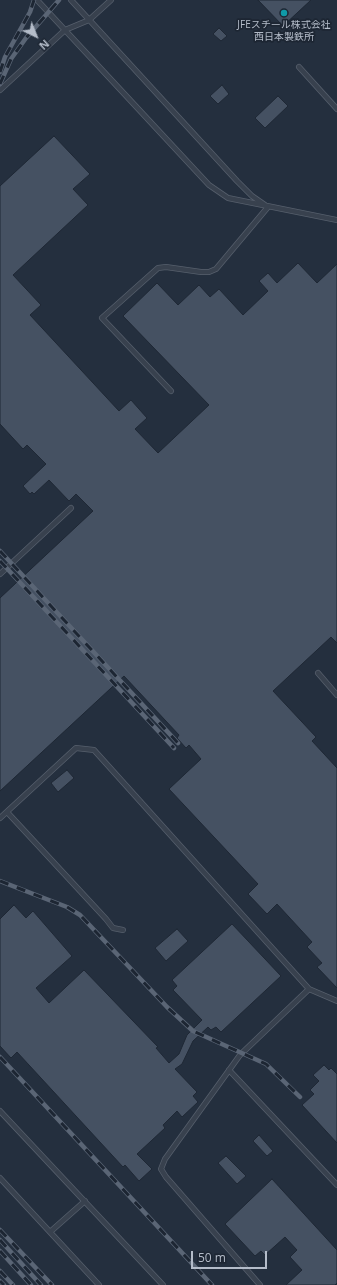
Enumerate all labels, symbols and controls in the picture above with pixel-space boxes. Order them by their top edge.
marker: JFEスチール株式会社 西日本製鉄所 [279,8,289,18]
north arrow [16,16,56,56]
place label: JFEスチール株式会社 西日本製鉄所 [237,19,331,42]
text: N [36,37,53,54]
scale bar [193,1243,269,1269]
text: 50 m [198,1249,226,1266]

